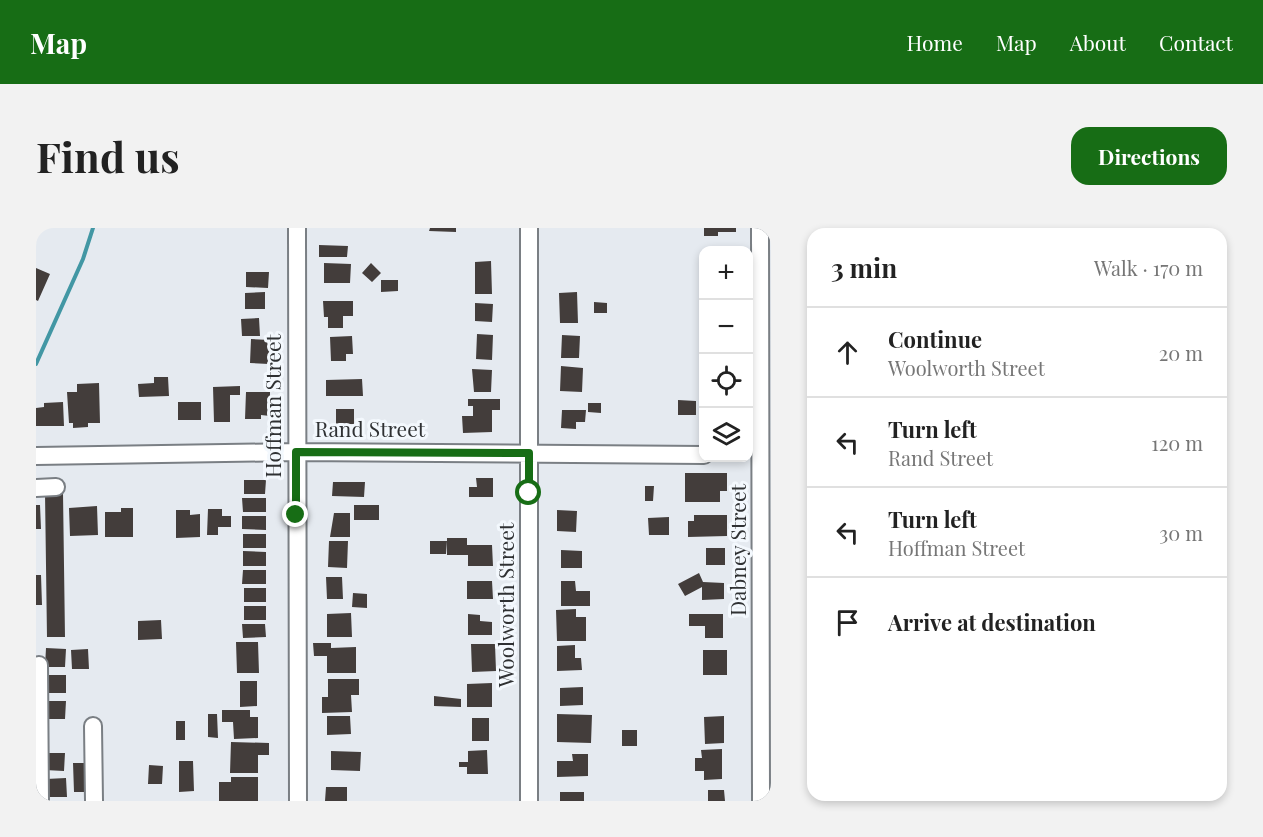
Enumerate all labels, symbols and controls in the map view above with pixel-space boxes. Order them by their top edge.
text: Map [30,24,87,61]
text: Home [907,28,963,56]
text: Map [996,28,1037,56]
text: About [1070,28,1126,56]
text: Contact [1159,28,1233,56]
button: Directions [1071,127,1227,185]
text: Find us [36,128,180,184]
map controls [699,246,753,462]
button: + [699,246,753,300]
text: 3 min [831,250,897,285]
text: Walk · 170 m [1094,254,1203,281]
button: − [699,300,753,354]
text: Continue [888,324,982,354]
street label: Hoffman Street [258,333,286,478]
icon: ahead [831,336,864,369]
text: 20 m [1159,339,1203,366]
button: locate [699,354,753,408]
text: Woolworth Street [888,354,1045,381]
button: layers [699,408,753,462]
street label: Rand Street [315,414,426,442]
text: Turn left [888,414,977,444]
icon: left [831,426,864,459]
text: 120 m [1151,429,1203,456]
text: Rand Street [888,444,993,471]
route start [515,479,541,505]
street label: Dabney Street [723,483,751,616]
route end [282,501,308,527]
text: Turn left [888,504,977,534]
icon: left [831,516,864,549]
text: 30 m [1159,519,1203,546]
street label: Woolworth Street [491,522,519,688]
text: Hoffman Street [888,534,1025,561]
icon: arrive [831,606,864,639]
text: Arrive at destination [888,607,1096,637]

